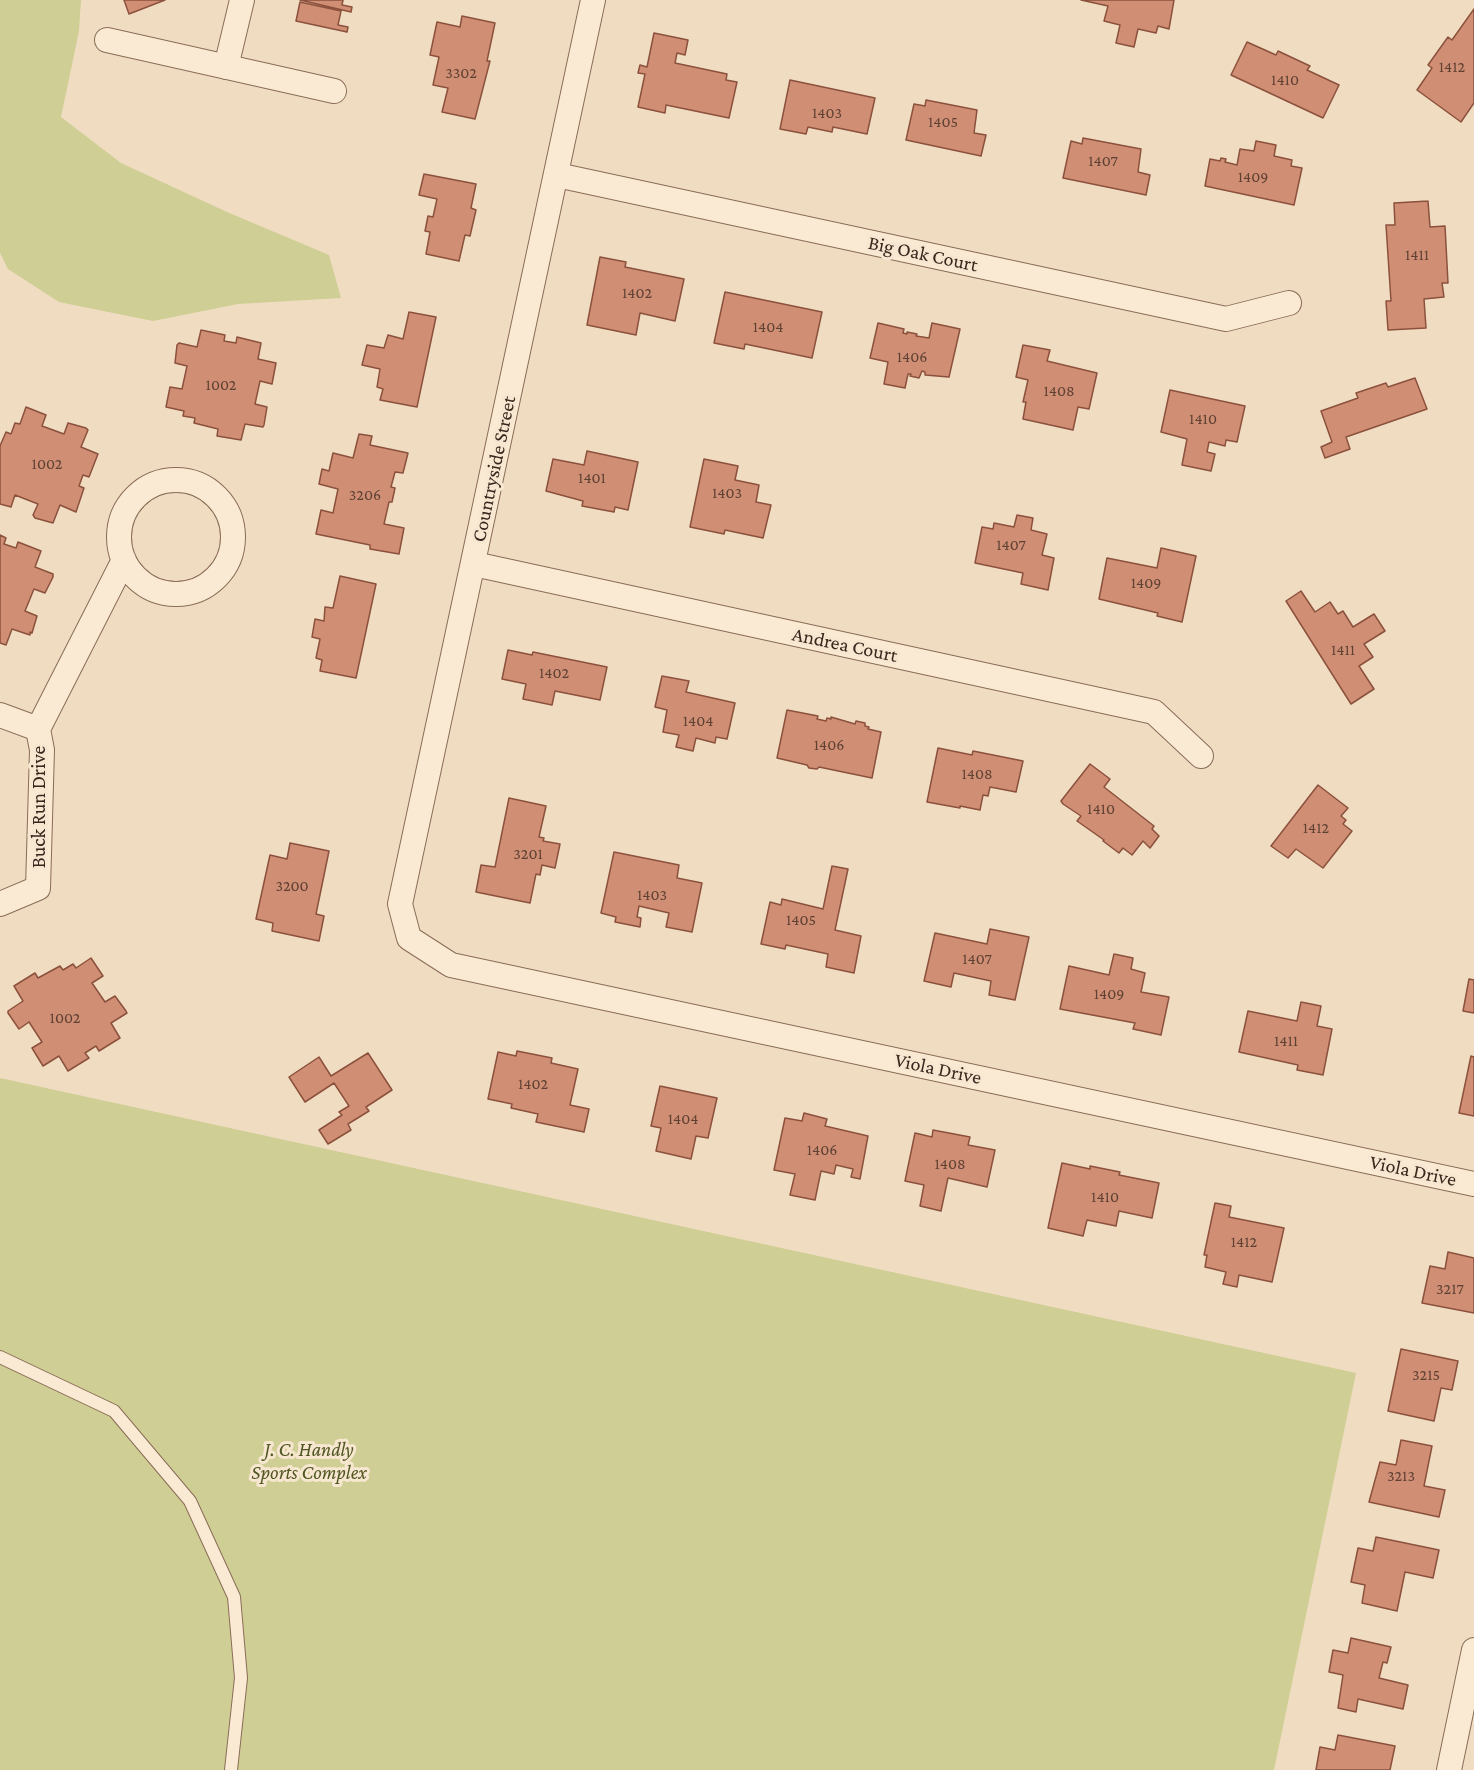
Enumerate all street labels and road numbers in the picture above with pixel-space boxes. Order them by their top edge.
street label: Big Oak Court [866,231,980,277]
street label: Countryside Street [467,394,521,544]
street label: Andrea Court [790,622,900,668]
street label: Buck Run Drive [27,746,51,868]
street label: Viola Drive [892,1048,984,1090]
street label: Viola Drive [1367,1150,1459,1192]

